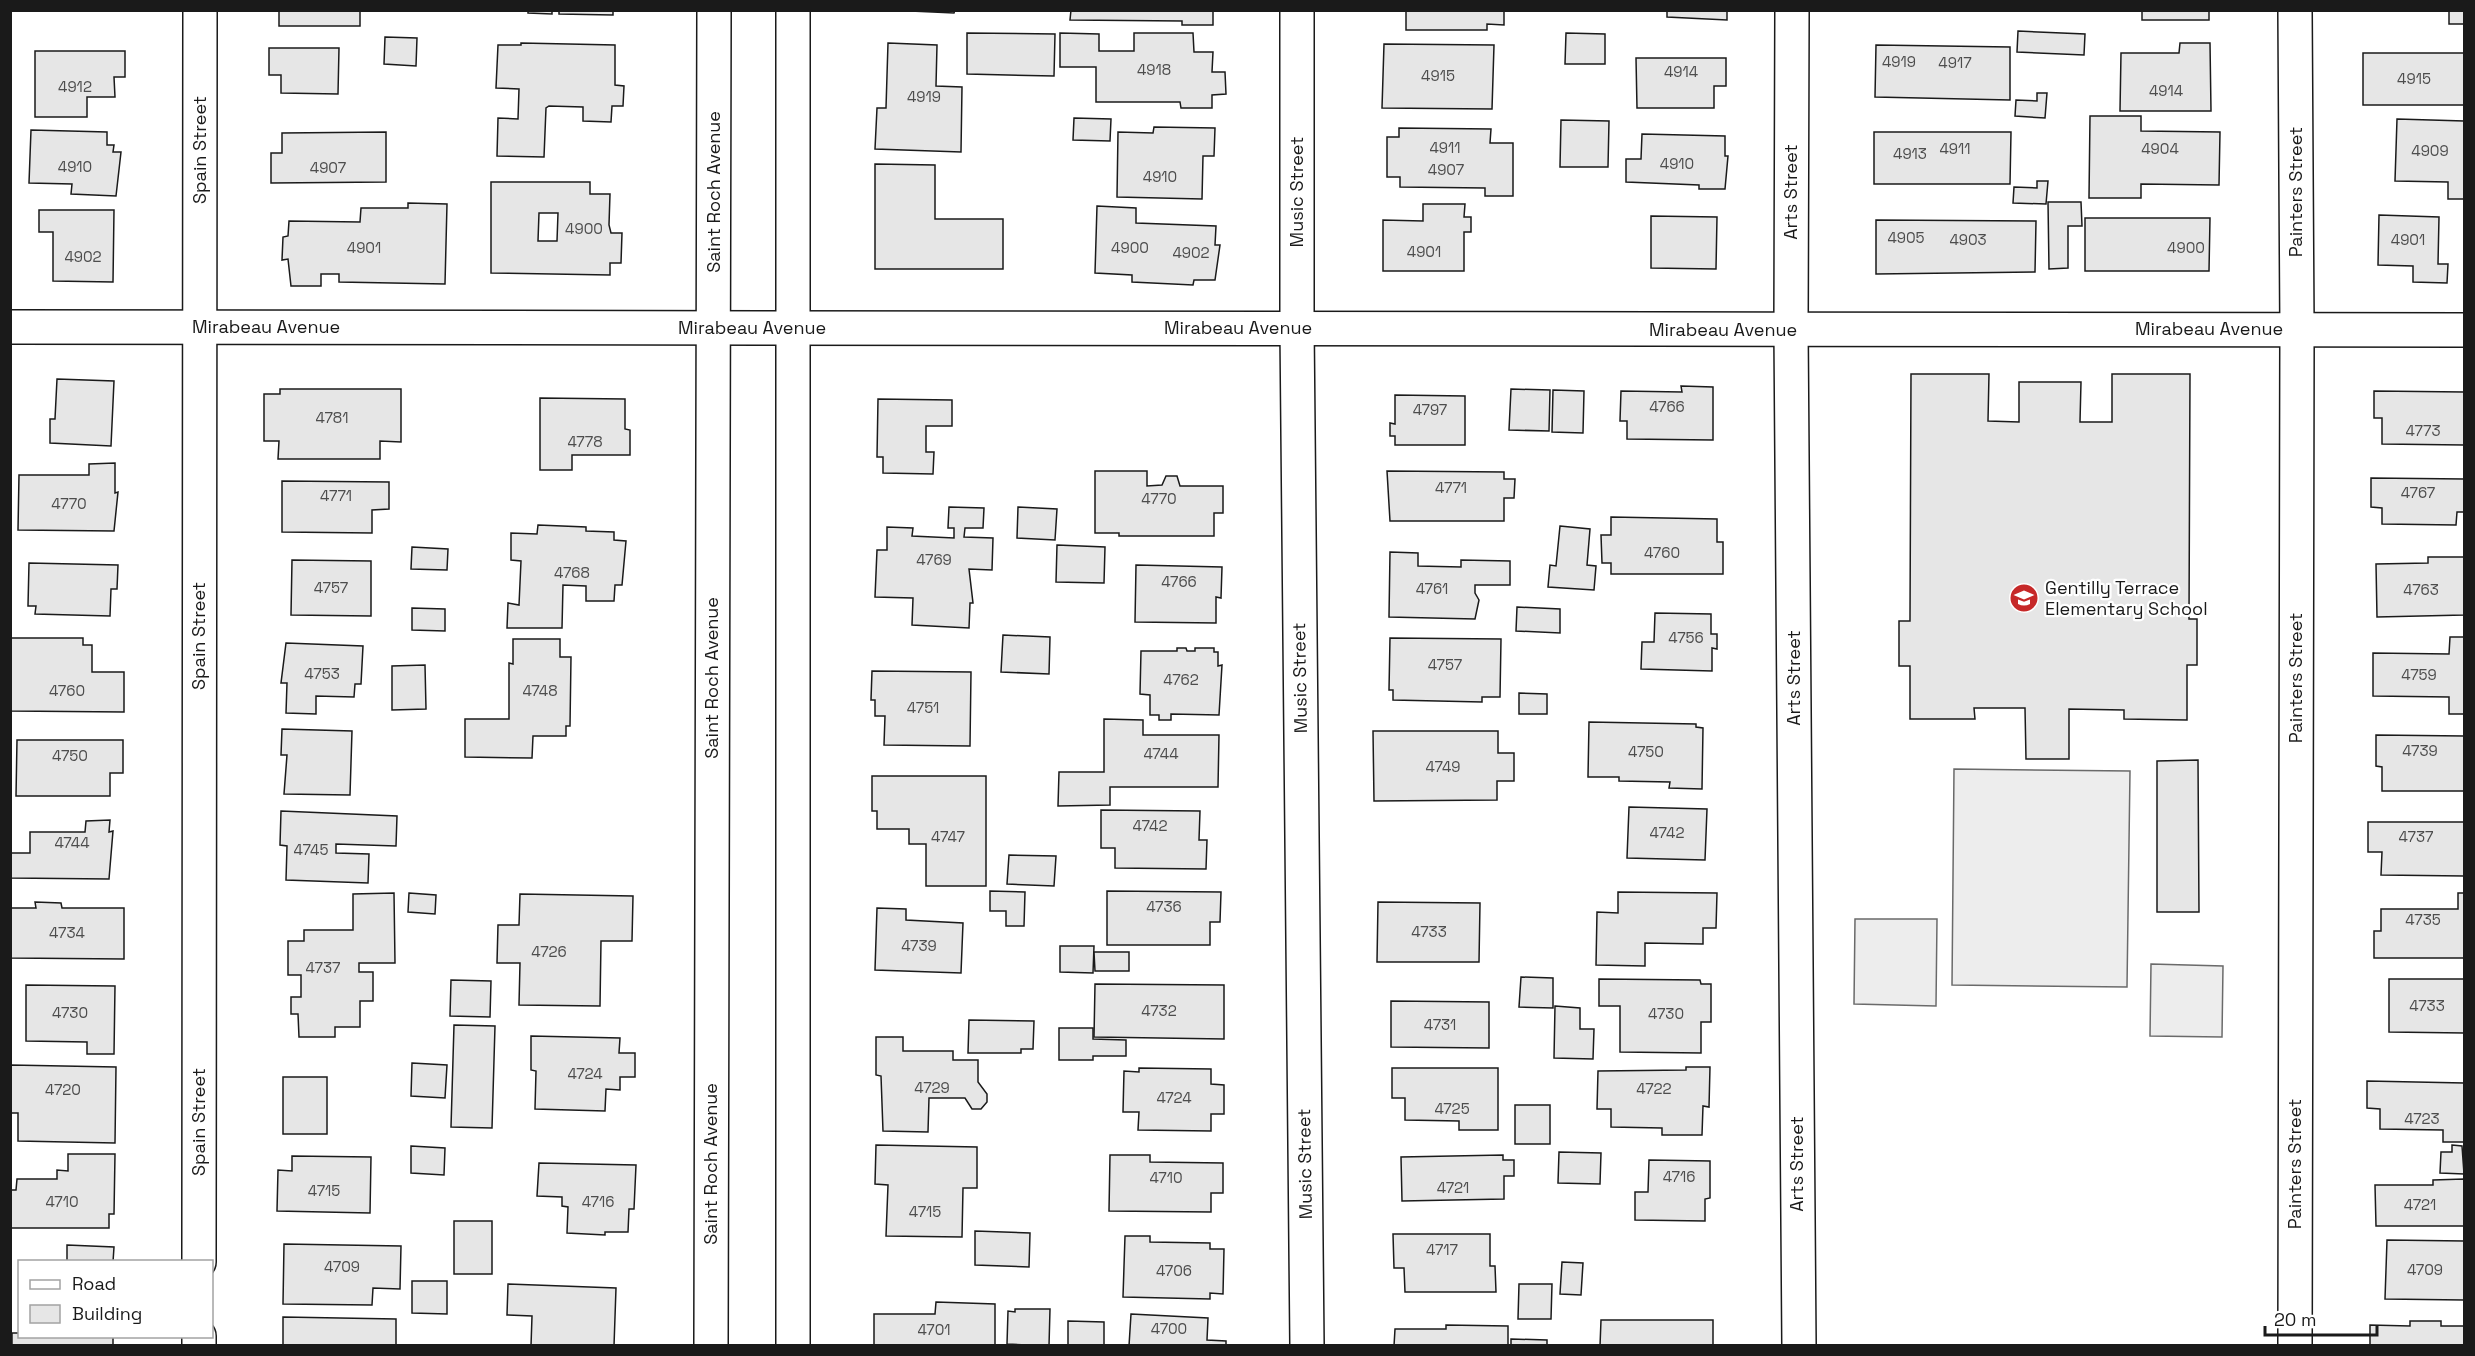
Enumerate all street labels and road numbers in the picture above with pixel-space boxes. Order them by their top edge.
street label: Spain Street [188,96,211,204]
street label: Saint Roch Avenue [702,111,725,273]
street label: Painters Street [2284,127,2307,257]
street label: Music Street [1285,137,1308,247]
street label: Arts Street [1779,144,1802,240]
street label: Mirabeau Avenue [192,315,340,338]
street label: Mirabeau Avenue [678,316,826,339]
street label: Mirabeau Avenue [1164,316,1312,339]
street label: Mirabeau Avenue [2135,317,2283,340]
street label: Mirabeau Avenue [1649,318,1797,341]
street label: Spain Street [187,582,210,690]
street label: Saint Roch Avenue [700,597,723,759]
street label: Painters Street [2284,613,2307,743]
street label: Music Street [1287,622,1312,734]
street label: Arts Street [1782,630,1805,726]
street label: Spain Street [187,1068,210,1176]
street label: Saint Roch Avenue [699,1083,722,1245]
street label: Painters Street [2283,1099,2306,1229]
street label: Music Street [1292,1108,1317,1220]
street label: Arts Street [1785,1116,1808,1212]

